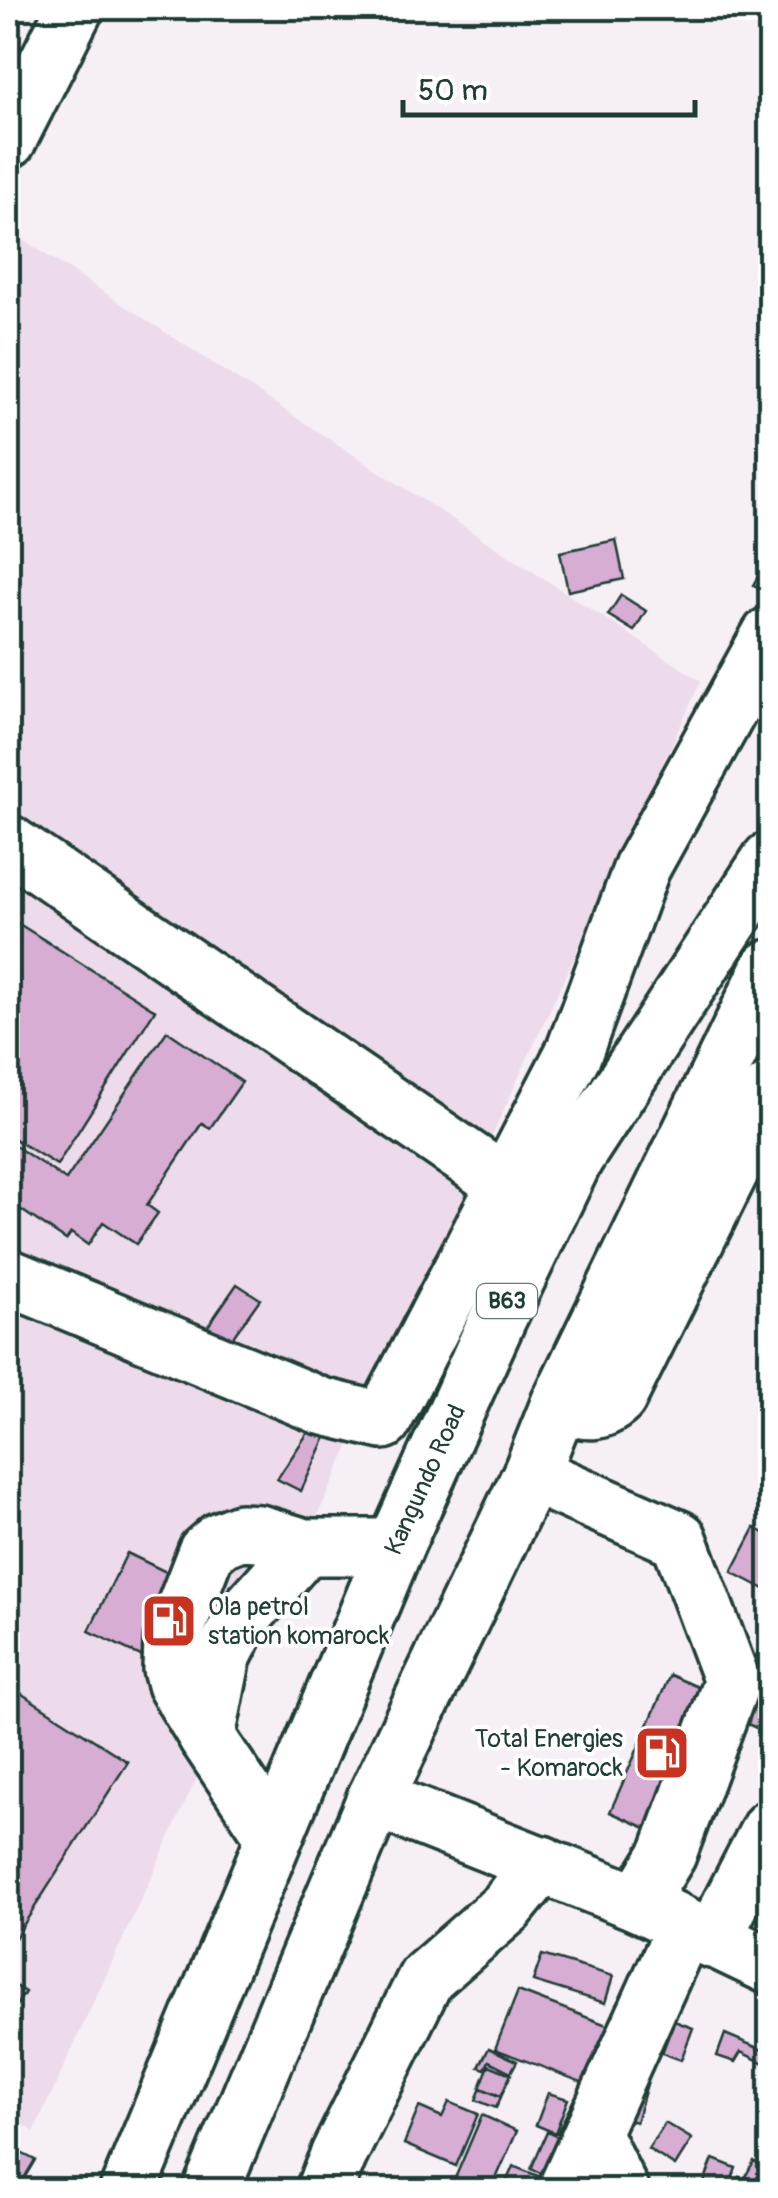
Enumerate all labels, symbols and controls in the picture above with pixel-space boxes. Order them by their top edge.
scale bar [403,55,696,117]
text: 50 m [418,72,488,109]
road number: B63 [477,1284,537,1318]
street label: Kangundo Road [378,1400,473,1560]
fuel station icon: Ola petrol station komarock [139,1591,199,1651]
place label: Ola petrol station komarock [208,1592,390,1652]
fuel station icon: Total Energies - Komarock [632,1723,692,1783]
place label: Total Energies - Komarock [475,1724,624,1784]

